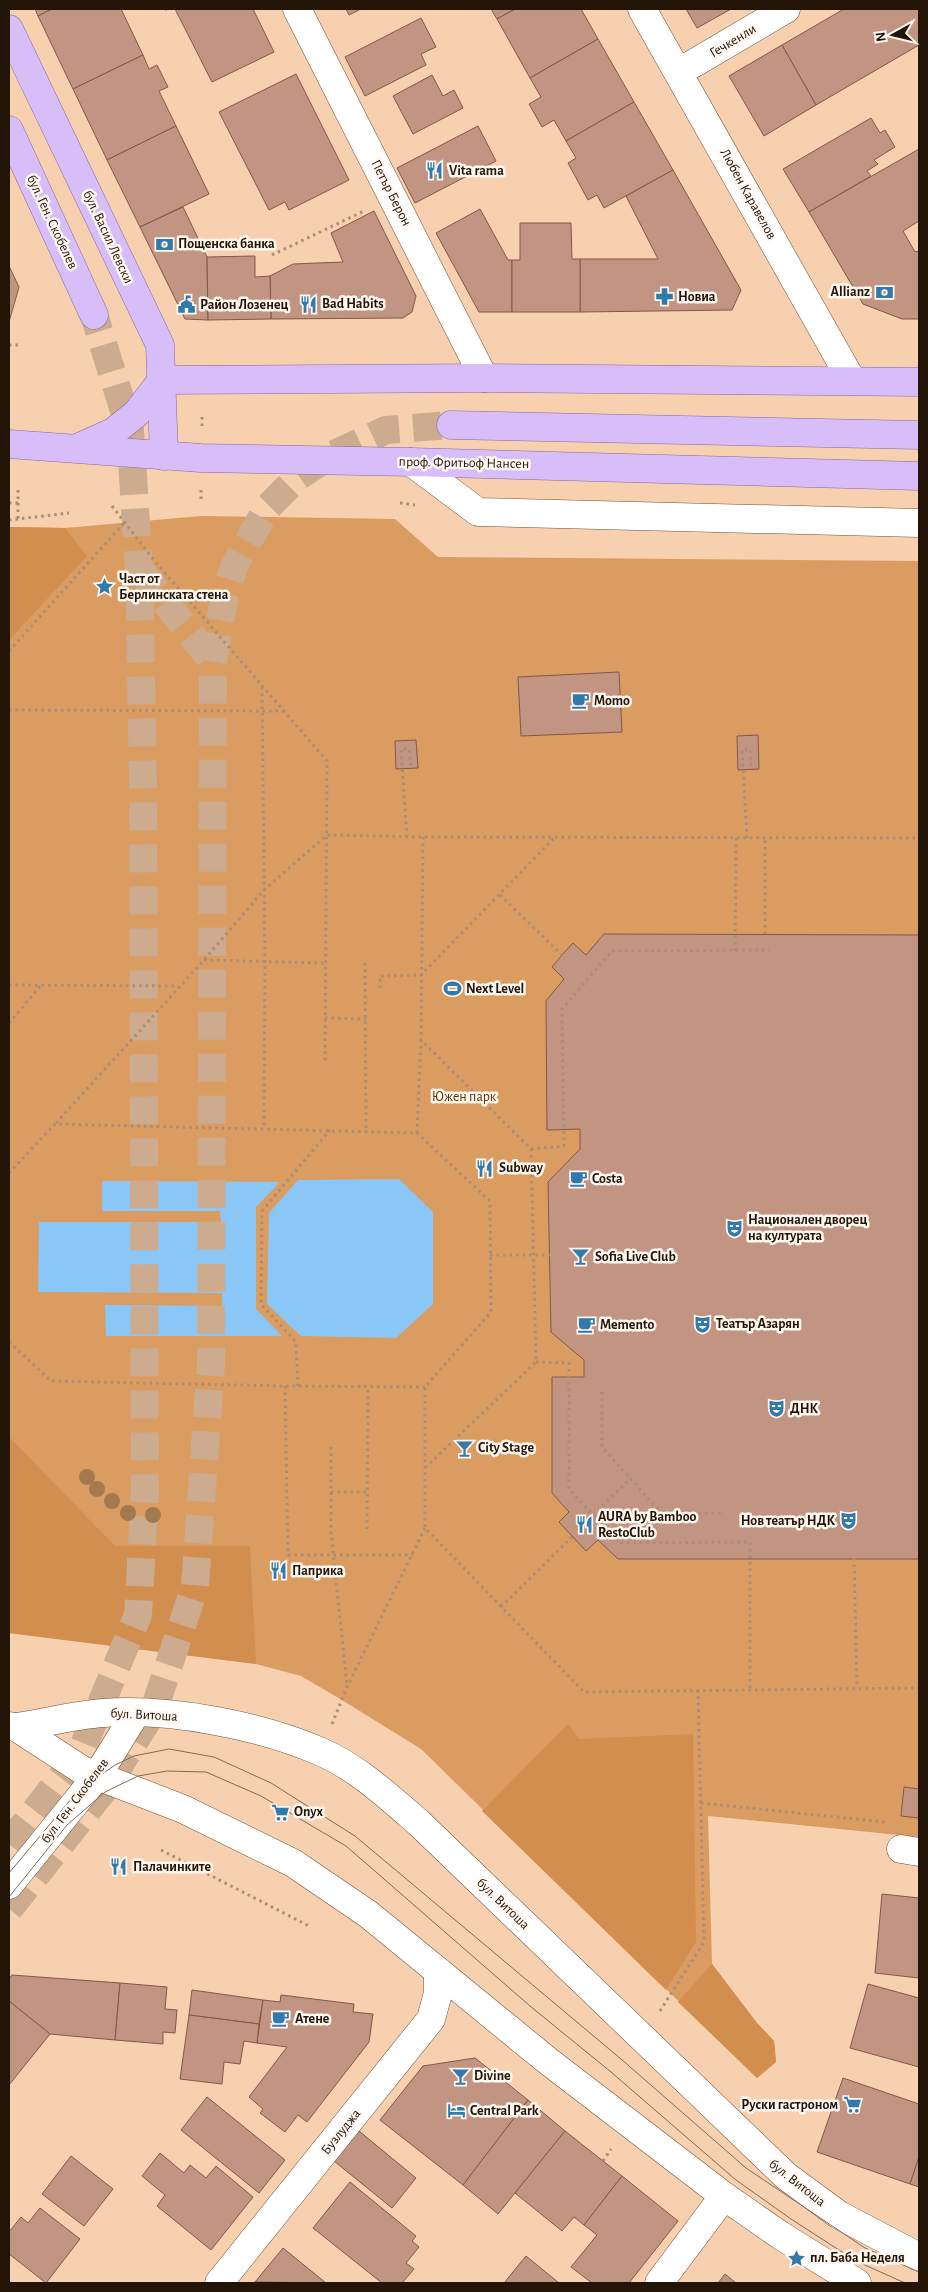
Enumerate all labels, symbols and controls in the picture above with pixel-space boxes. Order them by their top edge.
north arrow [868,10,918,60]
street label: Гечкенли [707,22,759,60]
text: N [874,31,889,42]
street label: Любен Каравелов [717,146,779,242]
street label: Петър Берон [368,158,414,228]
restaurant icon: Vita rama [425,161,445,181]
place label: Vita rama [449,164,504,178]
street label: бул. Ген. Скобелев [24,173,80,271]
street label: бул. Васил Левски [80,188,136,286]
bank icon: Пощенска банка [154,234,174,254]
place label: Пощенска банка [178,237,275,251]
bank icon: Allianz [874,282,894,302]
place label: Allianz [830,285,870,299]
pharmacy icon: Новиа [654,287,674,307]
place label: Новиа [678,290,716,304]
restaurant icon: Bad Habits [298,294,318,314]
public building icon: Район Лозенец [176,295,196,315]
place label: Bad Habits [322,297,384,311]
place label: Район Лозенец [200,298,288,312]
street label: проф. Фритьоф Нансен [399,455,529,471]
place label: Част от Берлинската стена [119,572,229,602]
place icon: Част от Берлинската стена [95,577,115,597]
cafe icon: Momo [570,691,590,711]
place label: Momo [594,694,630,708]
sports icon: Next Level [442,979,462,999]
place label: Next Level [466,982,524,996]
park label: Южен парк [432,1090,497,1104]
restaurant icon: Subway [475,1158,495,1178]
place label: Subway [499,1161,544,1175]
cafe icon: Costa [568,1169,588,1189]
place label: Costa [592,1172,623,1186]
place label: Национален дворец на културата [748,1213,867,1243]
theatre icon: Национален дворец на културата [724,1218,744,1238]
bar icon: Sofia Live Club [571,1247,591,1267]
place label: Sofia Live Club [595,1250,676,1264]
theatre icon: Театър Азарян [692,1314,712,1334]
cafe icon: Memento [576,1315,596,1335]
place label: Театър Азарян [716,1317,800,1331]
place label: Memento [600,1318,654,1332]
theatre icon: ДНК [766,1399,786,1419]
place label: ДНК [790,1402,819,1416]
bar icon: City Stage [454,1438,474,1458]
place label: City Stage [478,1441,534,1455]
place label: AURA by Bamboo RestoClub [598,1510,697,1540]
theatre icon: Нов театър НДК [839,1511,859,1531]
place label: Нов театър НДК [741,1514,835,1528]
restaurant icon: AURA by Bamboo RestoClub [574,1515,594,1535]
restaurant icon: Паприка [268,1561,288,1581]
place label: Паприка [292,1564,344,1578]
street label: бул. Витоша [110,1706,179,1724]
street label: бул. Ген. Скобелев [39,1756,111,1846]
supermarket icon: Onyx [270,1802,290,1822]
place label: Onyx [294,1805,323,1819]
restaurant icon: Палачинките [109,1857,129,1877]
place label: Палачинките [133,1860,211,1874]
street label: бул. Витоша [474,1876,533,1933]
cafe icon: Атене [271,2009,291,2029]
place label: Атене [295,2012,330,2026]
bar icon: Divine [450,2066,470,2086]
place label: Divine [474,2069,511,2083]
supermarket icon: Руски гастроном [842,2095,862,2115]
place label: Руски гастроном [741,2098,838,2112]
hotel icon: Central Park [446,2101,466,2121]
place label: Central Park [470,2104,539,2118]
street label: Бузлуджа [319,2106,364,2157]
street label: бул. Витоша [766,2157,828,2210]
place icon: пл. Баба Неделя [786,2248,806,2268]
place label: пл. Баба Неделя [810,2251,905,2265]

